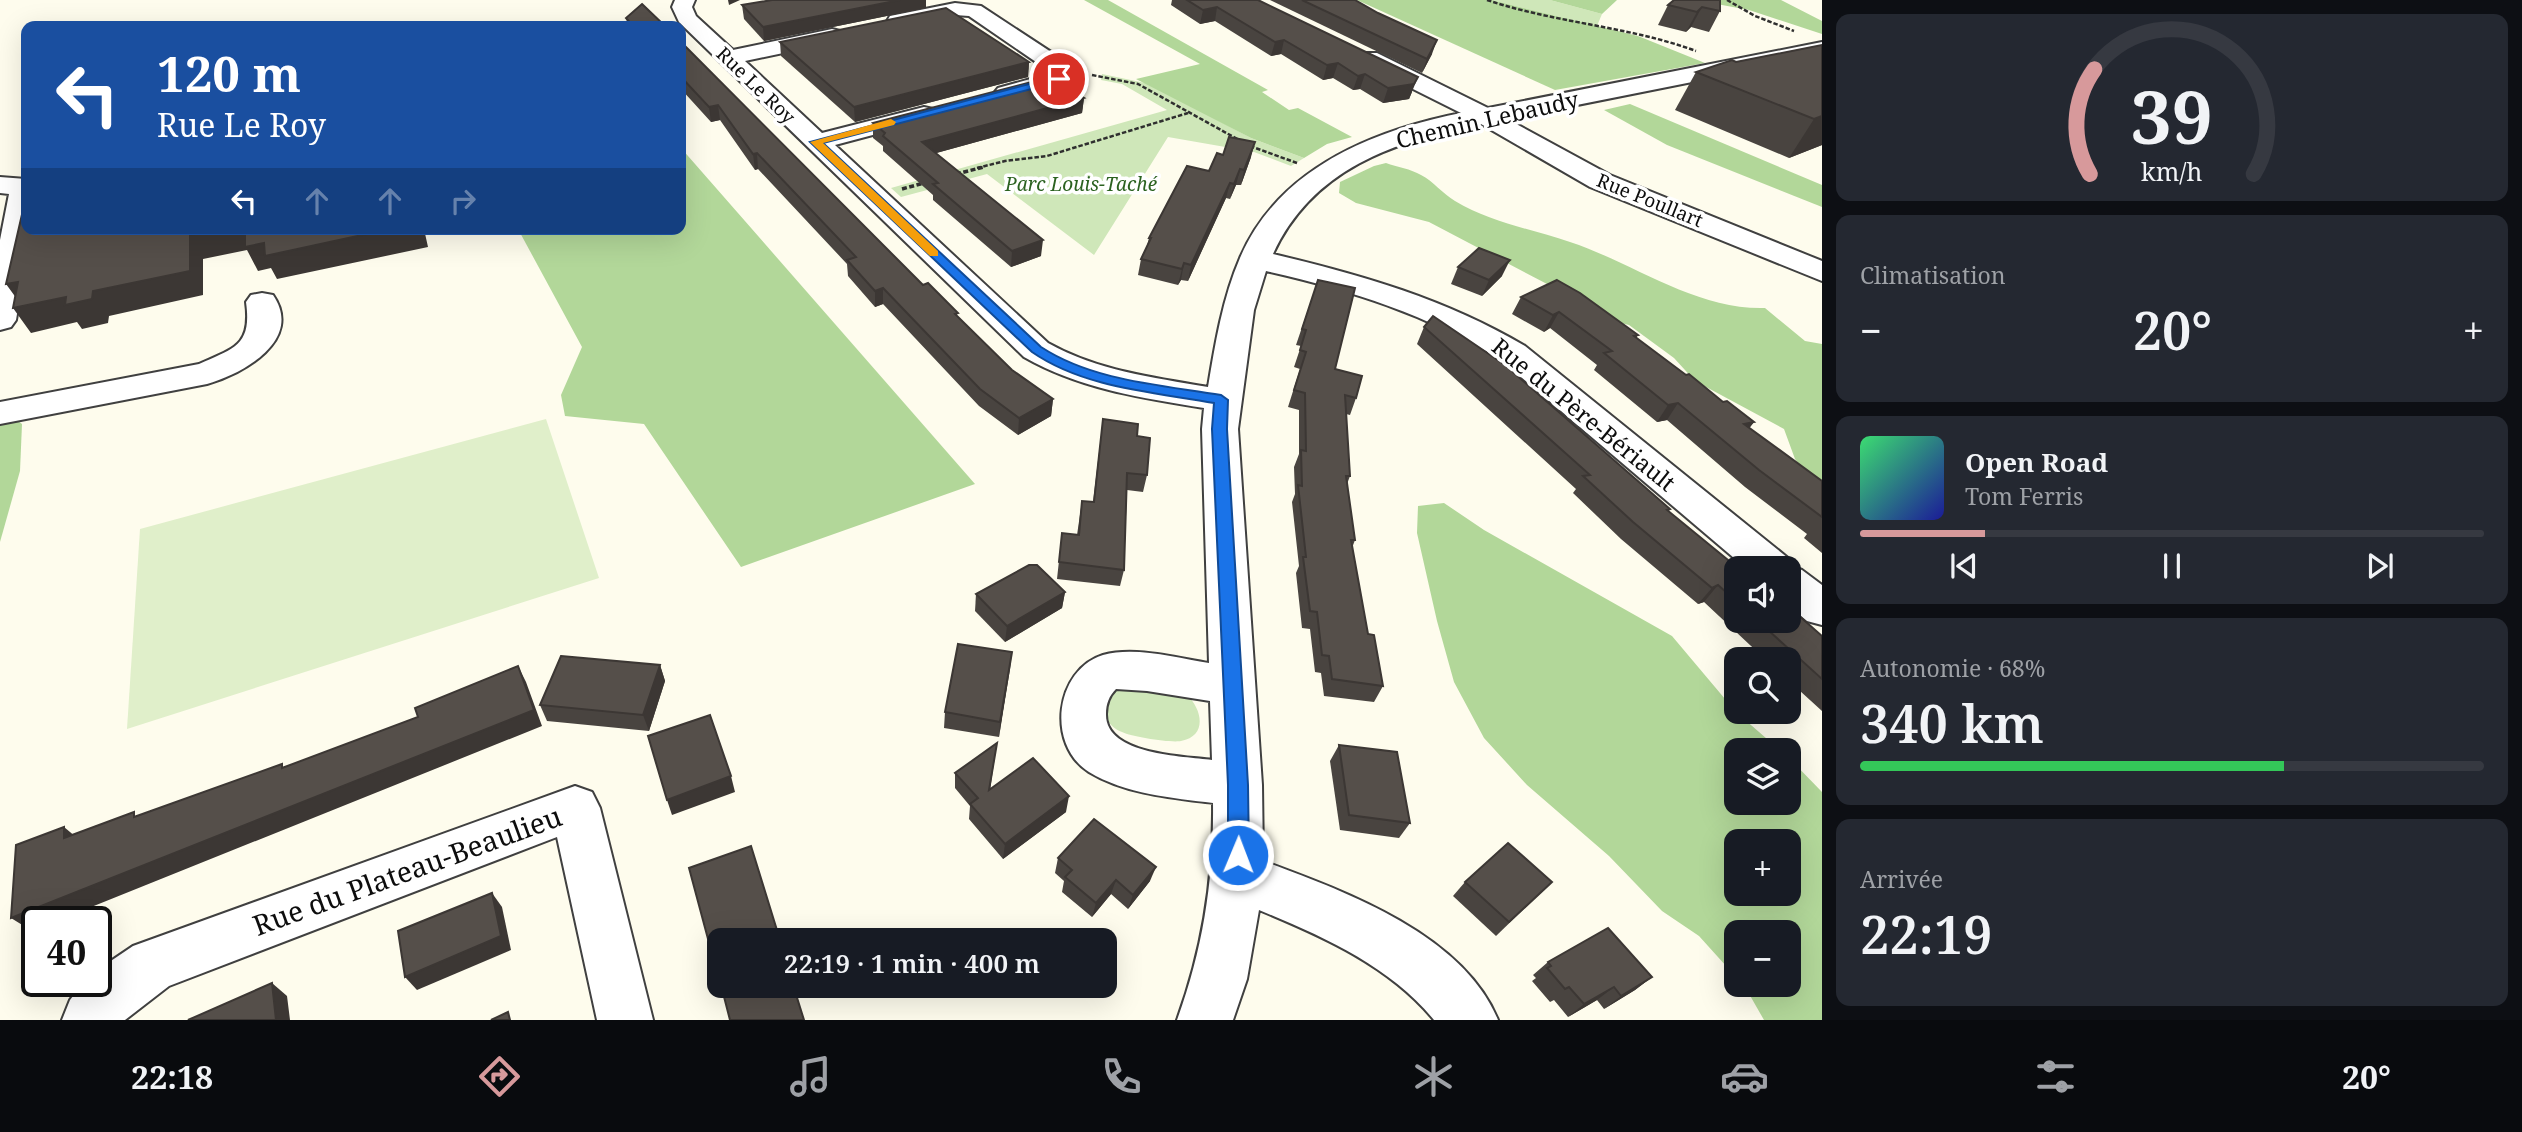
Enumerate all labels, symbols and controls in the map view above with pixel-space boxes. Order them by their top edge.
text: 120 m [157,40,301,106]
street label: Rue Le Roy [711,41,801,129]
icon: left [42,49,133,140]
pin [1029,49,1089,109]
icon: arrive [1040,60,1078,98]
text: 39 [2131,66,2213,165]
street label: Chemin Lebaudy [1393,82,1581,156]
text: Rue Le Roy [157,103,326,146]
text: km/h [2141,153,2203,187]
street label: Rue Poullart [1593,167,1707,233]
park label: Parc Louis-Taché [1004,171,1158,197]
icon: left [225,182,263,220]
icon: ahead [298,182,336,220]
icon: ahead [371,182,409,220]
icon: right [444,182,482,220]
text: Climatisation [1860,259,2006,291]
text: 20° [2133,294,2212,365]
text: − [1860,304,1882,356]
text: + [2463,304,2484,356]
street label: Rue du Père-Bériault [1486,330,1682,498]
text: Open Road [1965,444,2108,480]
text: Tom Ferris [1965,480,2083,512]
icon: previous [1945,547,1983,585]
icon: pause [2153,547,2191,585]
icon: next [2361,547,2399,585]
map controls [1724,556,1801,997]
button: sound [1724,556,1801,633]
button: search [1724,647,1801,724]
text: Autonomie · 68% [1860,652,2045,684]
text: 340 km [1860,687,2044,758]
button: layers [1724,738,1801,815]
street label: Rue du Plateau-Beaulieu [247,796,567,944]
position arrow [1201,818,1275,892]
button: + [1724,829,1801,906]
text: Arrivée [1860,863,1943,895]
text: 22:19 [1860,898,1993,969]
speed limit sign: 40 [21,906,112,997]
button: − [1724,920,1801,997]
text: 22:19 · 1 min · 400 m [784,945,1040,981]
icon: directions [475,1052,524,1101]
icon: music [786,1052,835,1101]
icon: phone [1097,1052,1146,1101]
icon: climate [1409,1052,1458,1101]
icon: car [1720,1052,1769,1101]
icon: filters [2031,1052,2080,1101]
text: 22:18 [131,1055,213,1098]
text: 20° [2342,1055,2391,1098]

